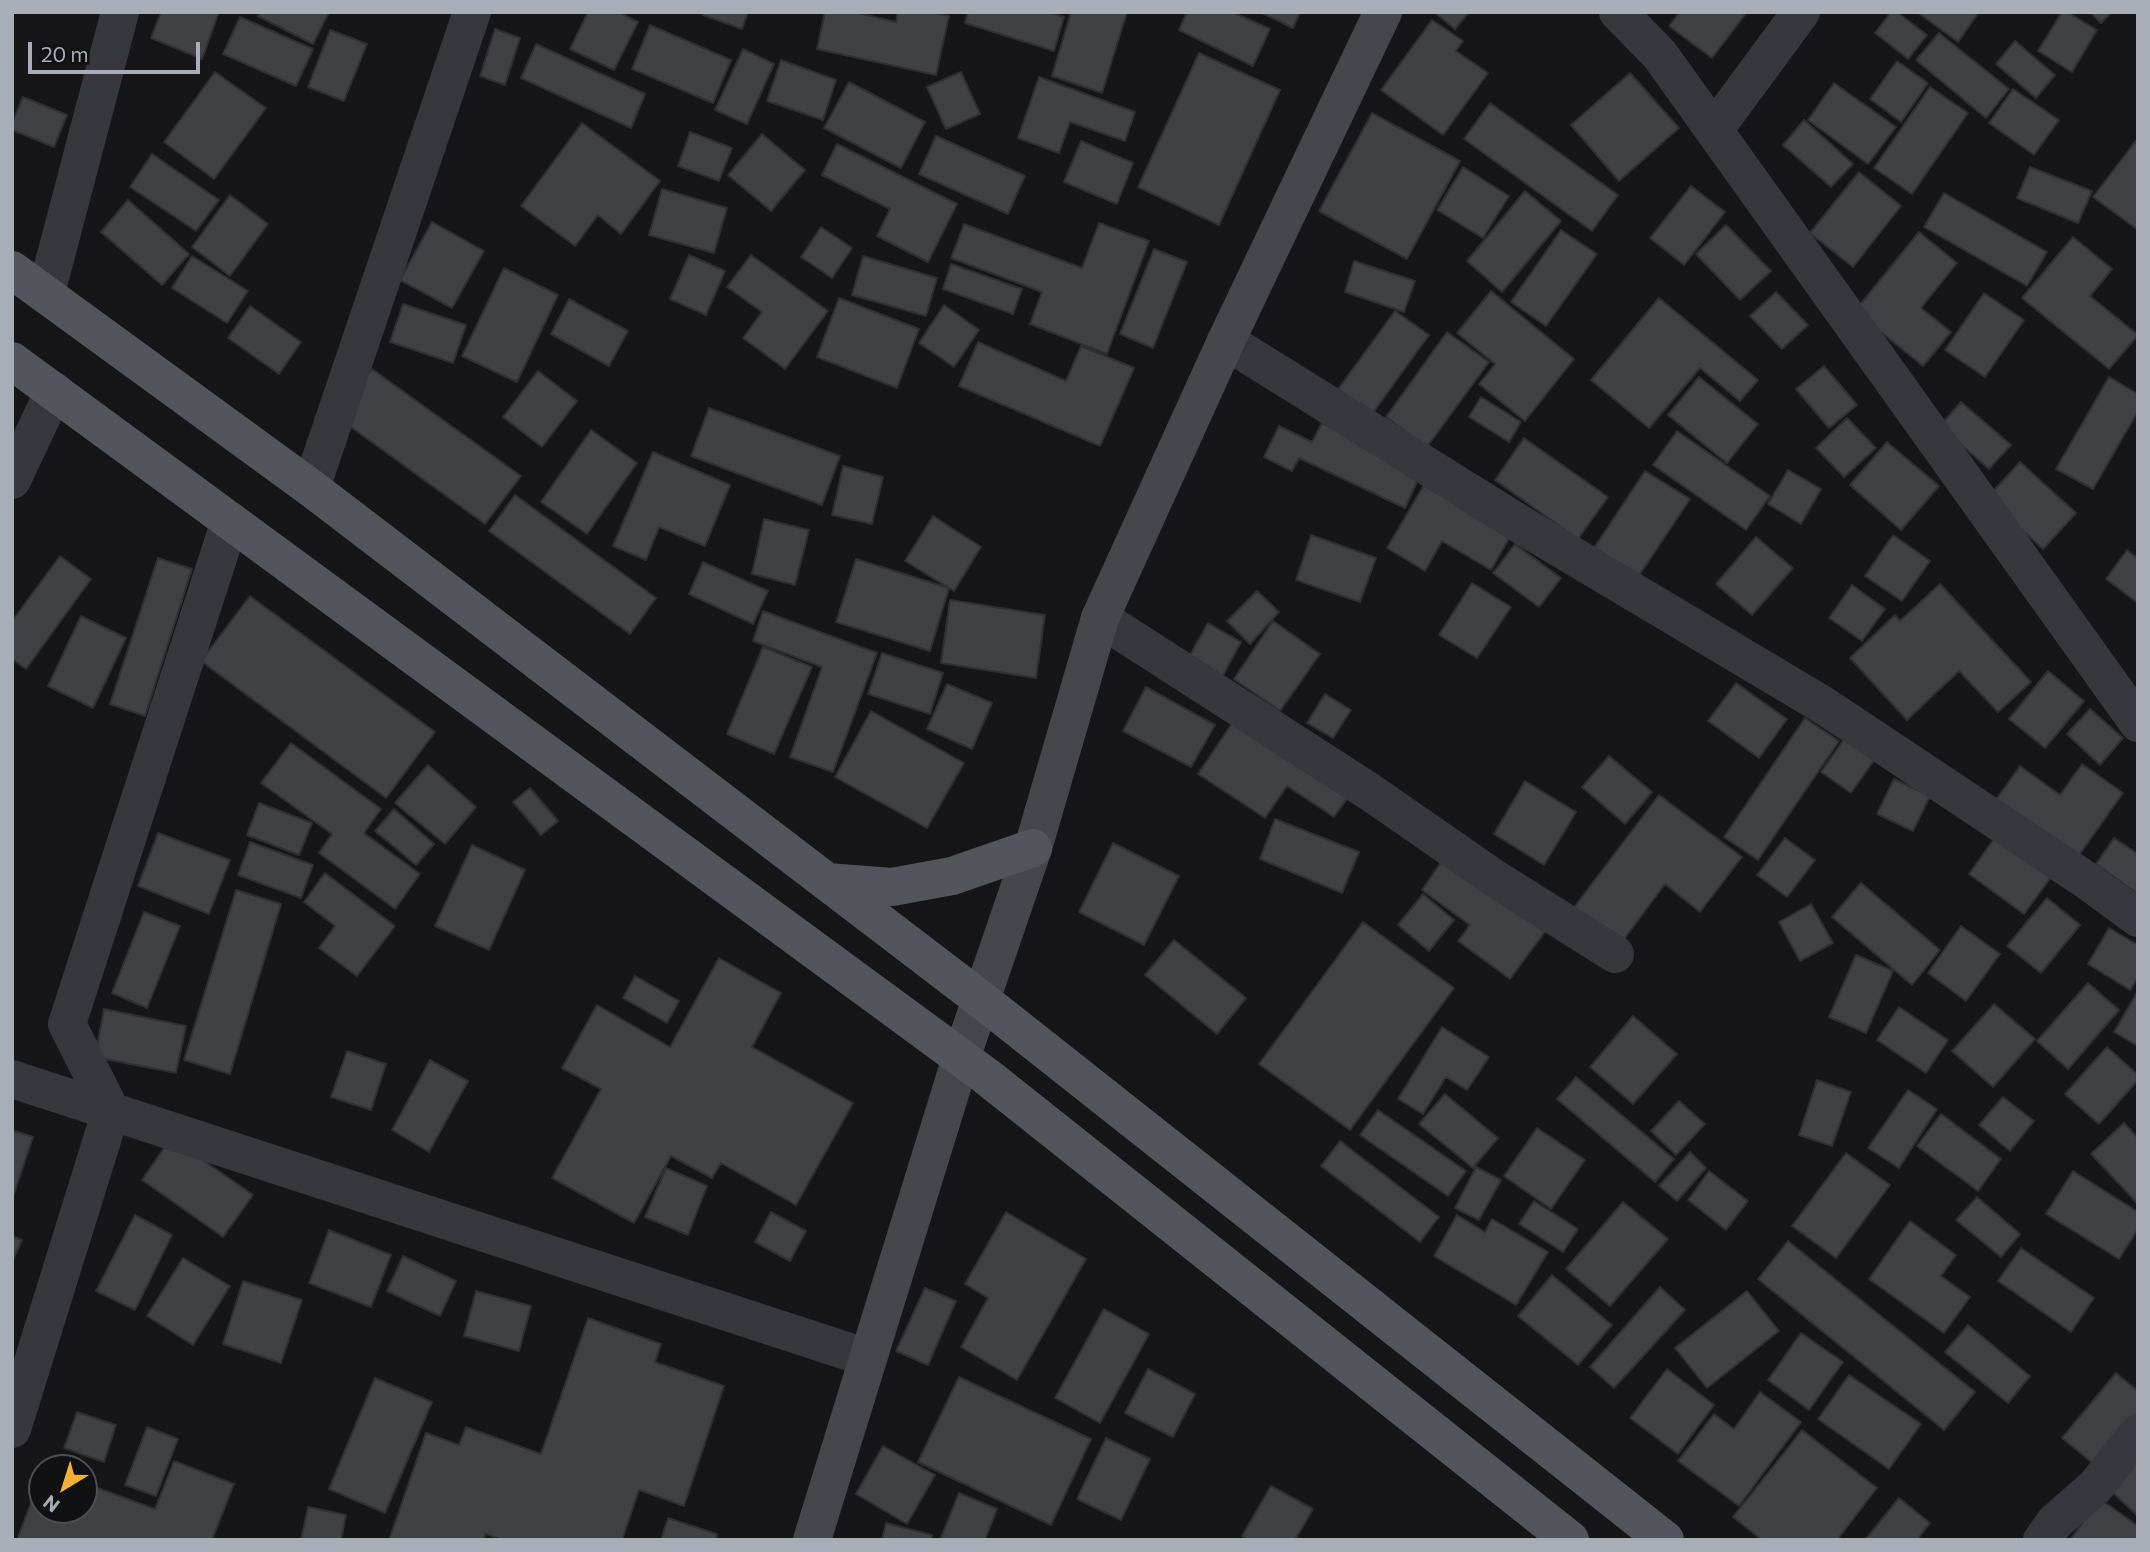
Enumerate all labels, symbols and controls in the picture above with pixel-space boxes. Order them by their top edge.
scale bar [32,28,203,72]
text: 20 m [41,41,89,66]
north arrow [28,1454,98,1524]
text: N [38,1491,64,1518]

